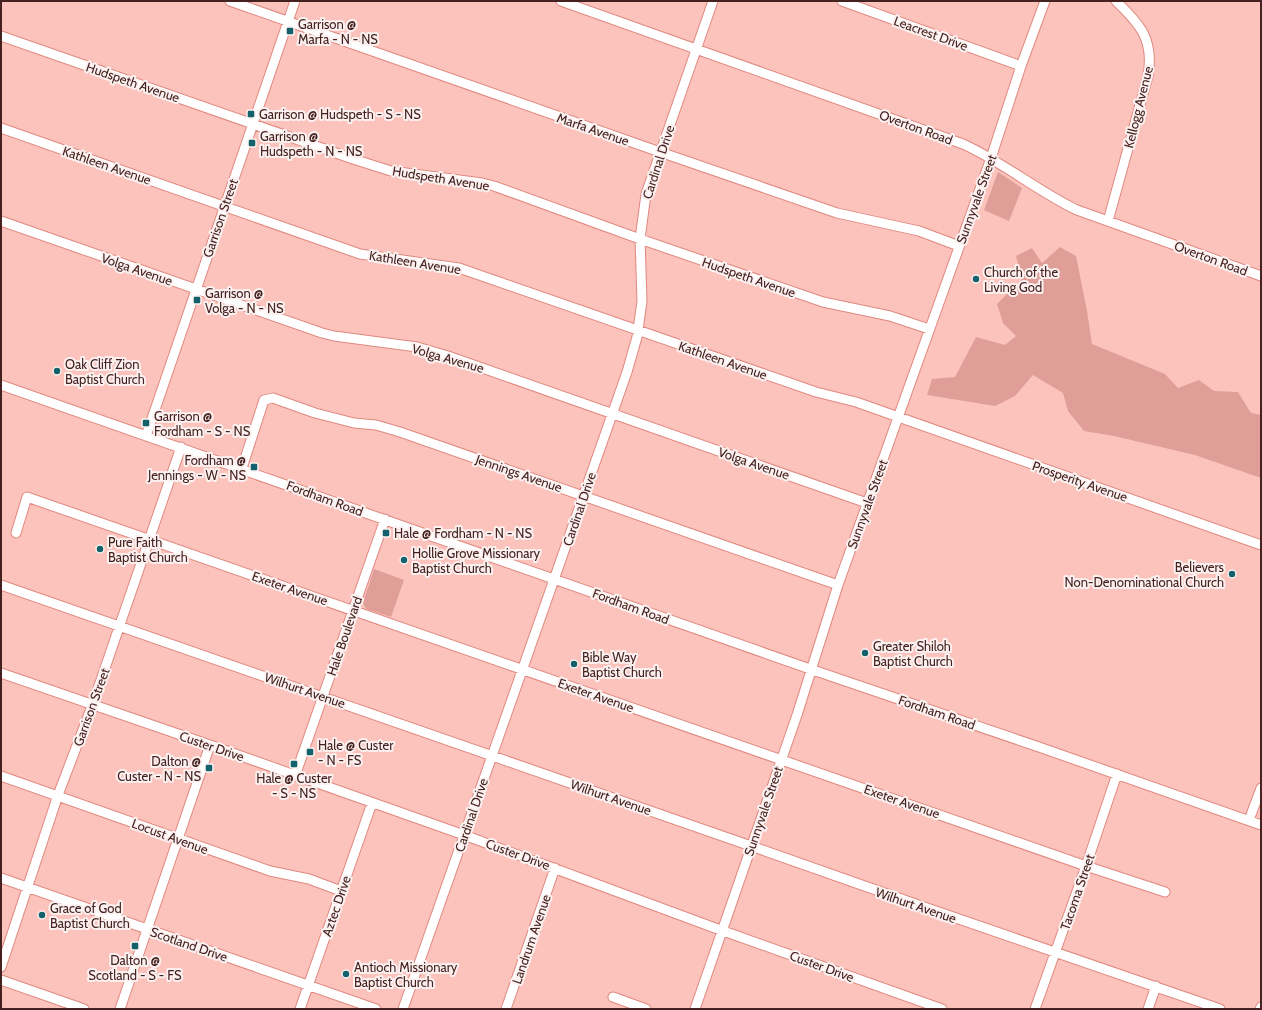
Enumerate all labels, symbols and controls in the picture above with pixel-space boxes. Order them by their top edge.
street label: Leacrest Drive [892,12,971,54]
place label: Garrison @ Marfa - N - NS [298,16,378,47]
marker: Garrison @ Marfa - N - NS [285,26,295,36]
street label: Hudspeth Avenue [84,58,182,106]
street label: Kellogg Avenue [1120,64,1156,150]
place label: Garrison @ Hudspeth - S - NS [259,106,421,122]
street label: Overton Road [877,106,955,148]
marker: Garrison @ Hudspeth - S - NS [246,109,256,119]
street label: Marfa Avenue [555,109,632,149]
street label: Cardinal Drive [639,123,678,201]
place label: Garrison @ Hudspeth - N - NS [260,128,363,159]
marker: Garrison @ Hudspeth - N - NS [247,138,257,148]
street label: Kathleen Avenue [61,142,154,188]
street label: Sunnyvale Street [952,152,1000,246]
street label: Hudspeth Avenue [391,162,491,194]
street label: Garrison Street [199,176,241,259]
street label: Overton Road [1172,237,1250,279]
street label: Kathleen Avenue [368,247,462,277]
street label: Volga Avenue [99,249,175,289]
street label: Hudspeth Avenue [700,253,798,301]
place label: Church of the Living God [984,264,1058,295]
marker: Church of the Living God [971,274,981,284]
place label: Garrison @ Volga - N - NS [205,285,284,316]
marker: Garrison @ Volga - N - NS [192,295,202,305]
street label: Kathleen Avenue [677,337,770,383]
street label: Volga Avenue [410,340,486,376]
place label: Oak Cliff Zion Baptist Church [65,356,145,387]
marker: Oak Cliff Zion Baptist Church [52,366,62,376]
place label: Garrison @ Fordham - S - NS [154,408,251,439]
marker: Garrison @ Fordham - S - NS [141,418,151,428]
street label: Volga Avenue [716,443,792,483]
street label: Jennings Avenue [473,450,565,495]
place label: Fordham @ Jennings - W - NS [147,452,246,483]
street label: Sunnyvale Street [843,457,891,551]
street label: Prosperity Avenue [1030,457,1130,505]
marker: Fordham @ Jennings - W - NS [249,462,259,472]
street label: Cardinal Drive [559,470,599,548]
street label: Fordham Road [285,477,365,519]
place label: Hale @ Fordham - N - NS [394,525,532,541]
marker: Hale @ Fordham - N - NS [381,528,391,538]
place label: Pure Faith Baptist Church [108,534,188,565]
marker: Pure Faith Baptist Church [95,544,105,554]
place label: Hollie Grove Missionary Baptist Church [412,545,541,576]
marker: Hollie Grove Missionary Baptist Church [399,555,409,565]
place label: Believers Non-Denominational Church [1065,559,1225,590]
street label: Exeter Avenue [250,568,330,609]
marker: Believers Non-Denominational Church [1227,569,1237,579]
street label: Fordham Road [591,585,671,627]
street label: Hale Boulevard [323,594,365,678]
place label: Greater Shiloh Baptist Church [873,638,953,669]
marker: Greater Shiloh Baptist Church [860,648,870,658]
place label: Bible Way Baptist Church [582,649,662,680]
marker: Bible Way Baptist Church [569,659,579,669]
street label: Garrison Street [69,665,113,748]
street label: Wilhurt Avenue [262,669,348,711]
street label: Exeter Avenue [556,675,636,716]
street label: Fordham Road [896,691,978,733]
street label: Custer Drive [178,727,247,765]
place label: Hale @ Custer - N - FS [318,737,394,768]
marker: Hale @ Custer - N - FS [305,747,315,757]
place label: Dalton @ Custer - N - NS [117,753,201,784]
marker: Hale @ Custer - S - NS [289,759,299,769]
marker: Dalton @ Custer - N - NS [204,763,214,773]
street label: Sunnyvale Street [740,763,786,858]
place label: Hale @ Custer - S - NS [256,770,333,801]
street label: Cardinal Drive [451,776,491,854]
street label: Wilhurt Avenue [568,776,654,818]
street label: Exeter Avenue [862,781,942,822]
street label: Locust Avenue [130,815,211,857]
street label: Custer Drive [484,835,553,873]
street label: Tacoma Street [1057,851,1098,932]
street label: Aztec Drive [318,873,354,938]
street label: Wilhurt Avenue [873,884,959,926]
street label: Landrum Avenue [508,892,554,986]
place label: Grace of God Baptist Church [50,900,130,931]
marker: Grace of God Baptist Church [37,910,47,920]
street label: Scotland Drive [148,923,230,965]
marker: Dalton @ Scotland - S - FS [130,941,140,951]
street label: Custer Drive [788,947,857,985]
place label: Dalton @ Scotland - S - FS [88,952,182,983]
place label: Antioch Missionary Baptist Church [354,959,458,990]
marker: Antioch Missionary Baptist Church [341,969,351,979]

